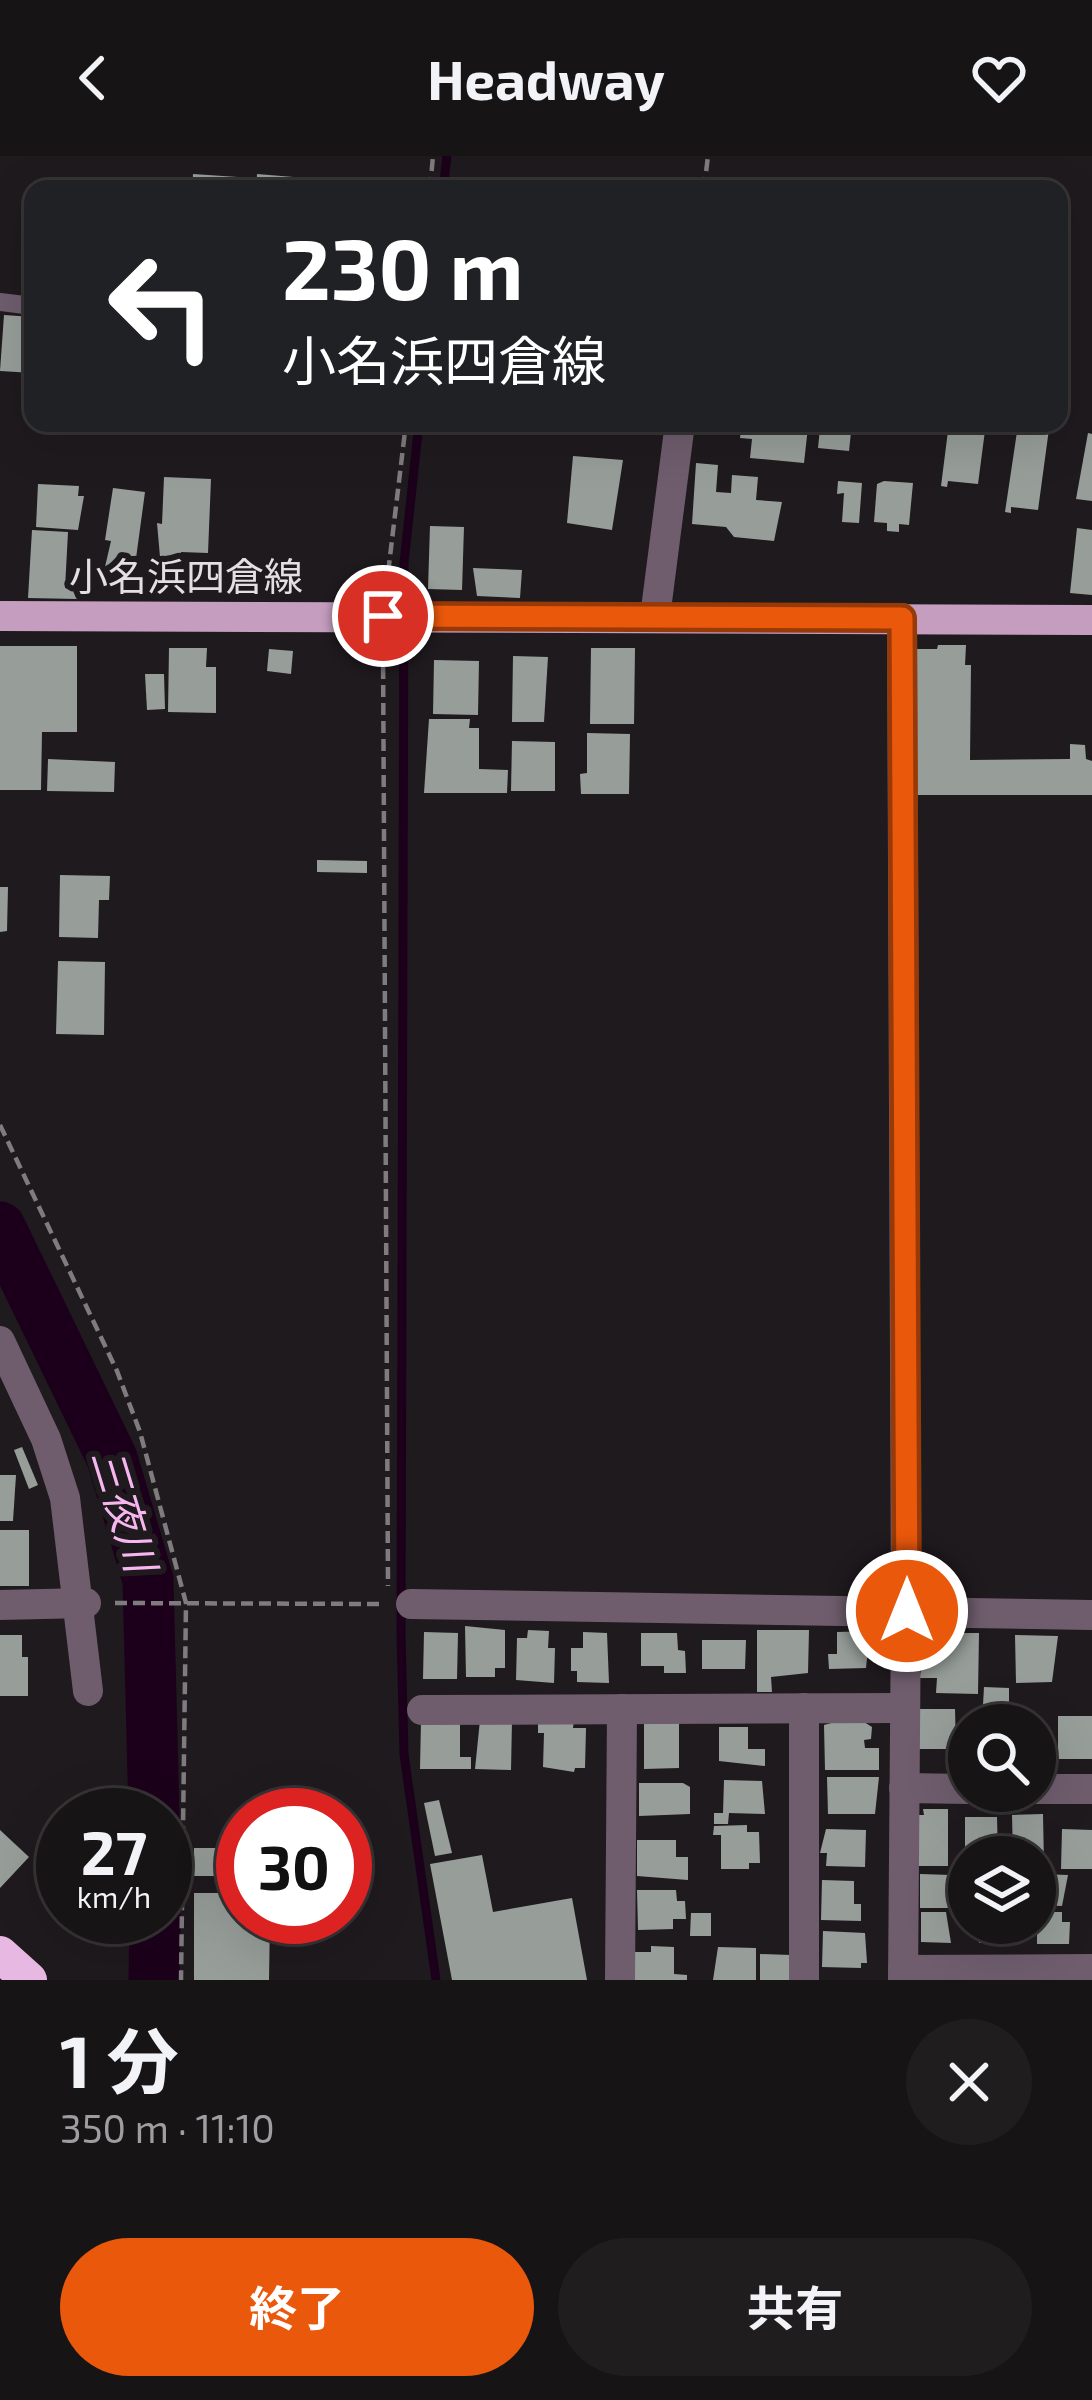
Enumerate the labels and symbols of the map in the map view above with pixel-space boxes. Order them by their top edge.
street label: 小名浜四倉線 [69,552,303,599]
pin [332,565,434,667]
water label: 三夜川 [84,1442,169,1581]
position arrow [844,1548,970,1674]
speed limit sign: 30 [216,1788,372,1944]

